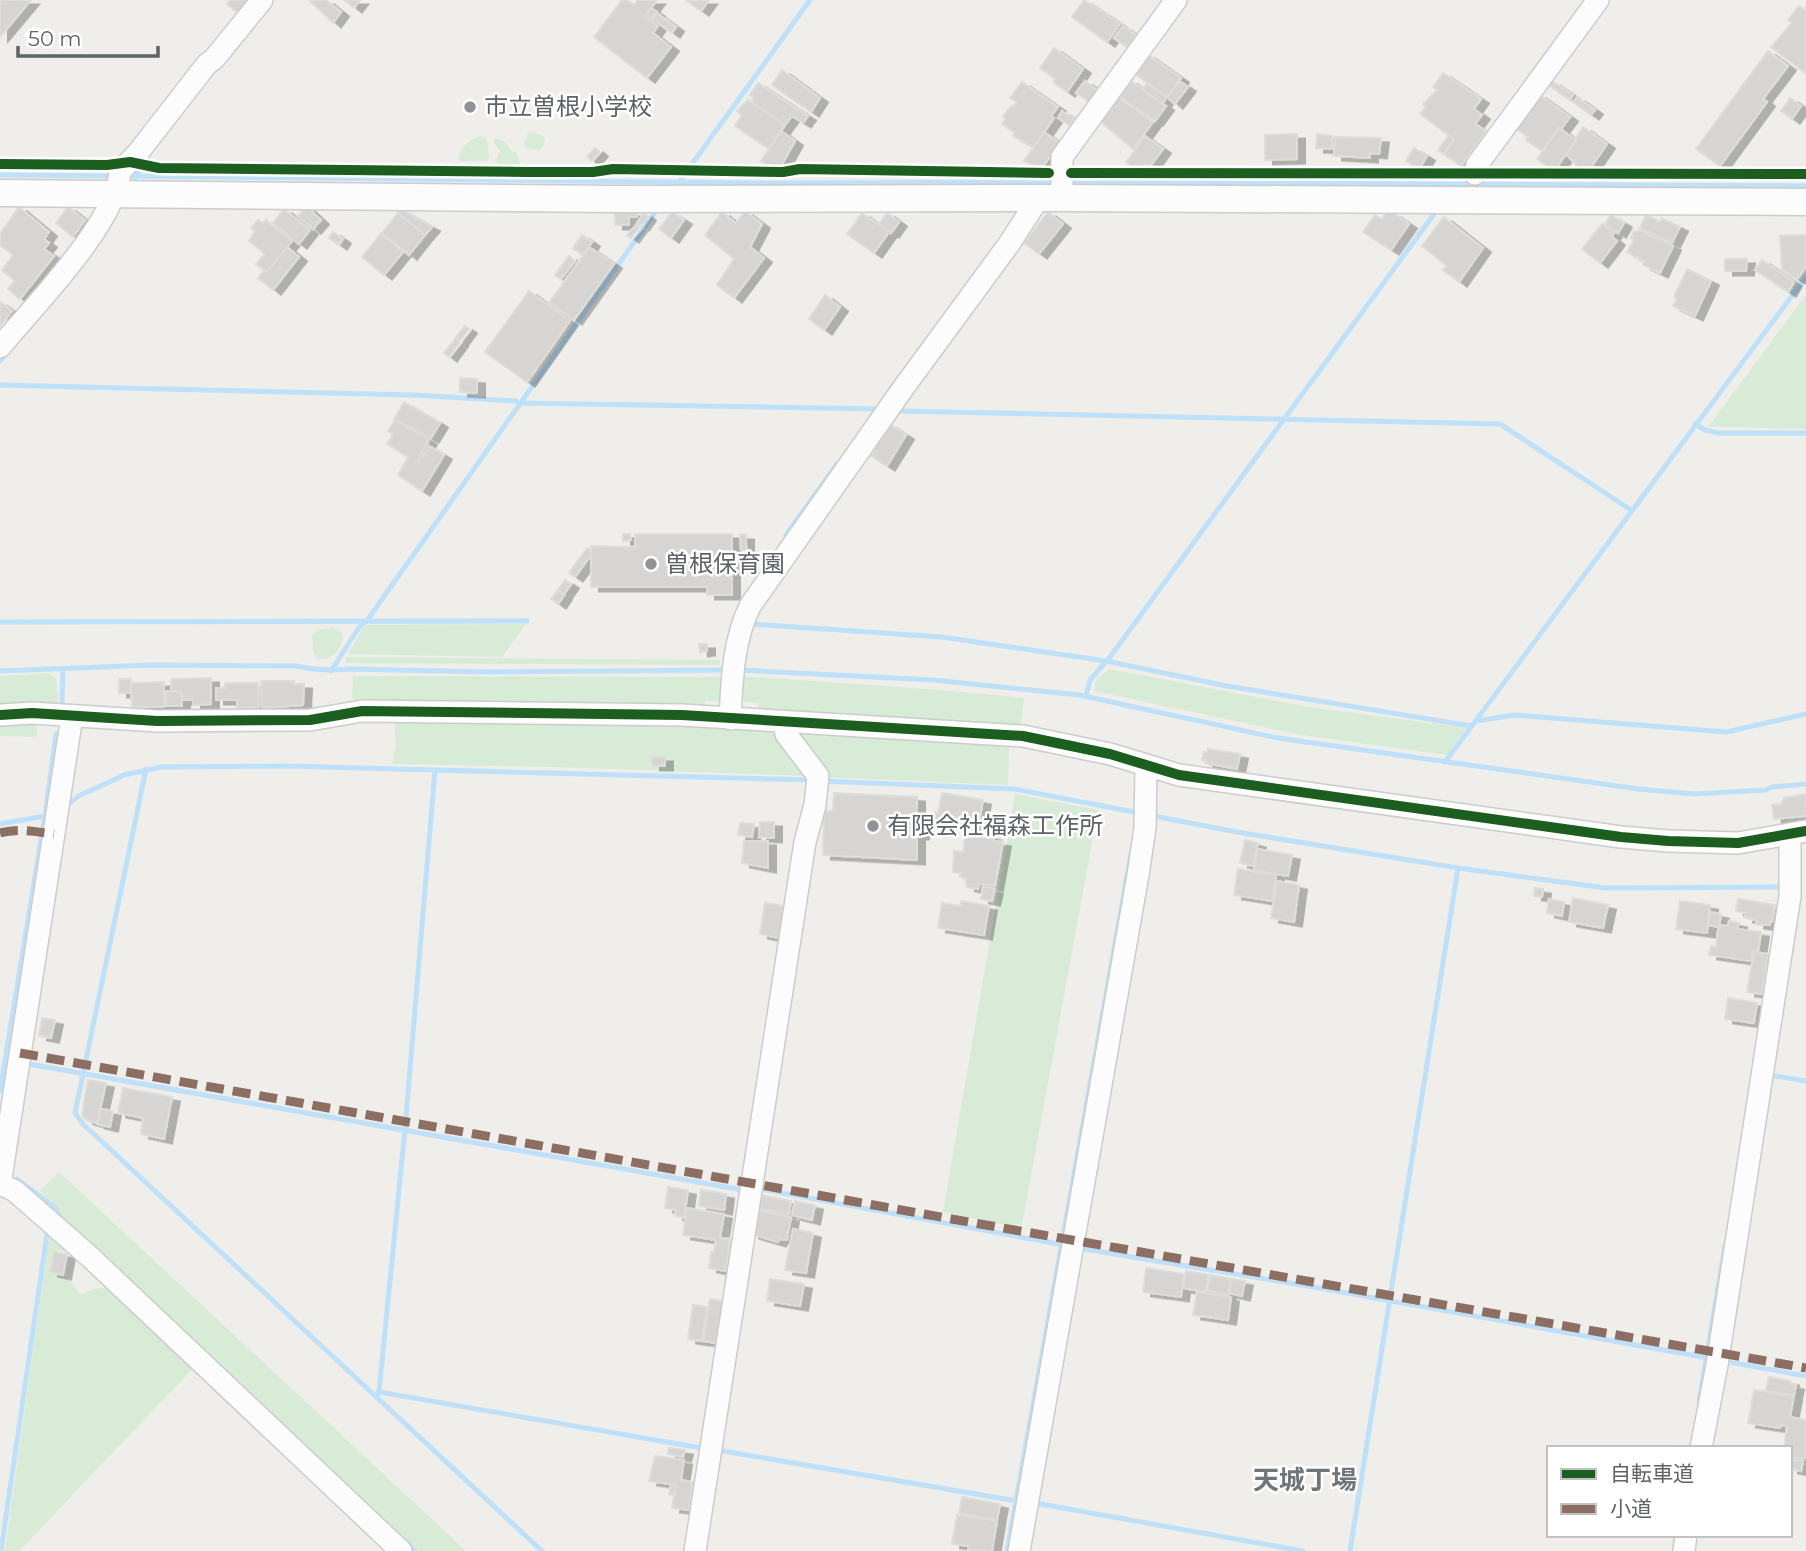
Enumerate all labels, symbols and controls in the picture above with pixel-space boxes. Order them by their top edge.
scale bar [18,14,158,58]
text: 50 m [28,26,82,51]
place label: 市立曽根小学校 [484,92,652,121]
marker: 市立曽根小学校 [462,99,478,115]
place label: 曽根保育園 [665,549,785,578]
marker: 曽根保育園 [643,556,659,572]
place label: 有限会社福森工作所 [887,811,1103,840]
marker: 有限会社福森工作所 [865,818,881,834]
legend [1547,1446,1792,1537]
text: 自転車道 [1610,1461,1694,1486]
district label: 天城丁場 [1253,1464,1357,1496]
text: 小道 [1610,1496,1652,1521]

